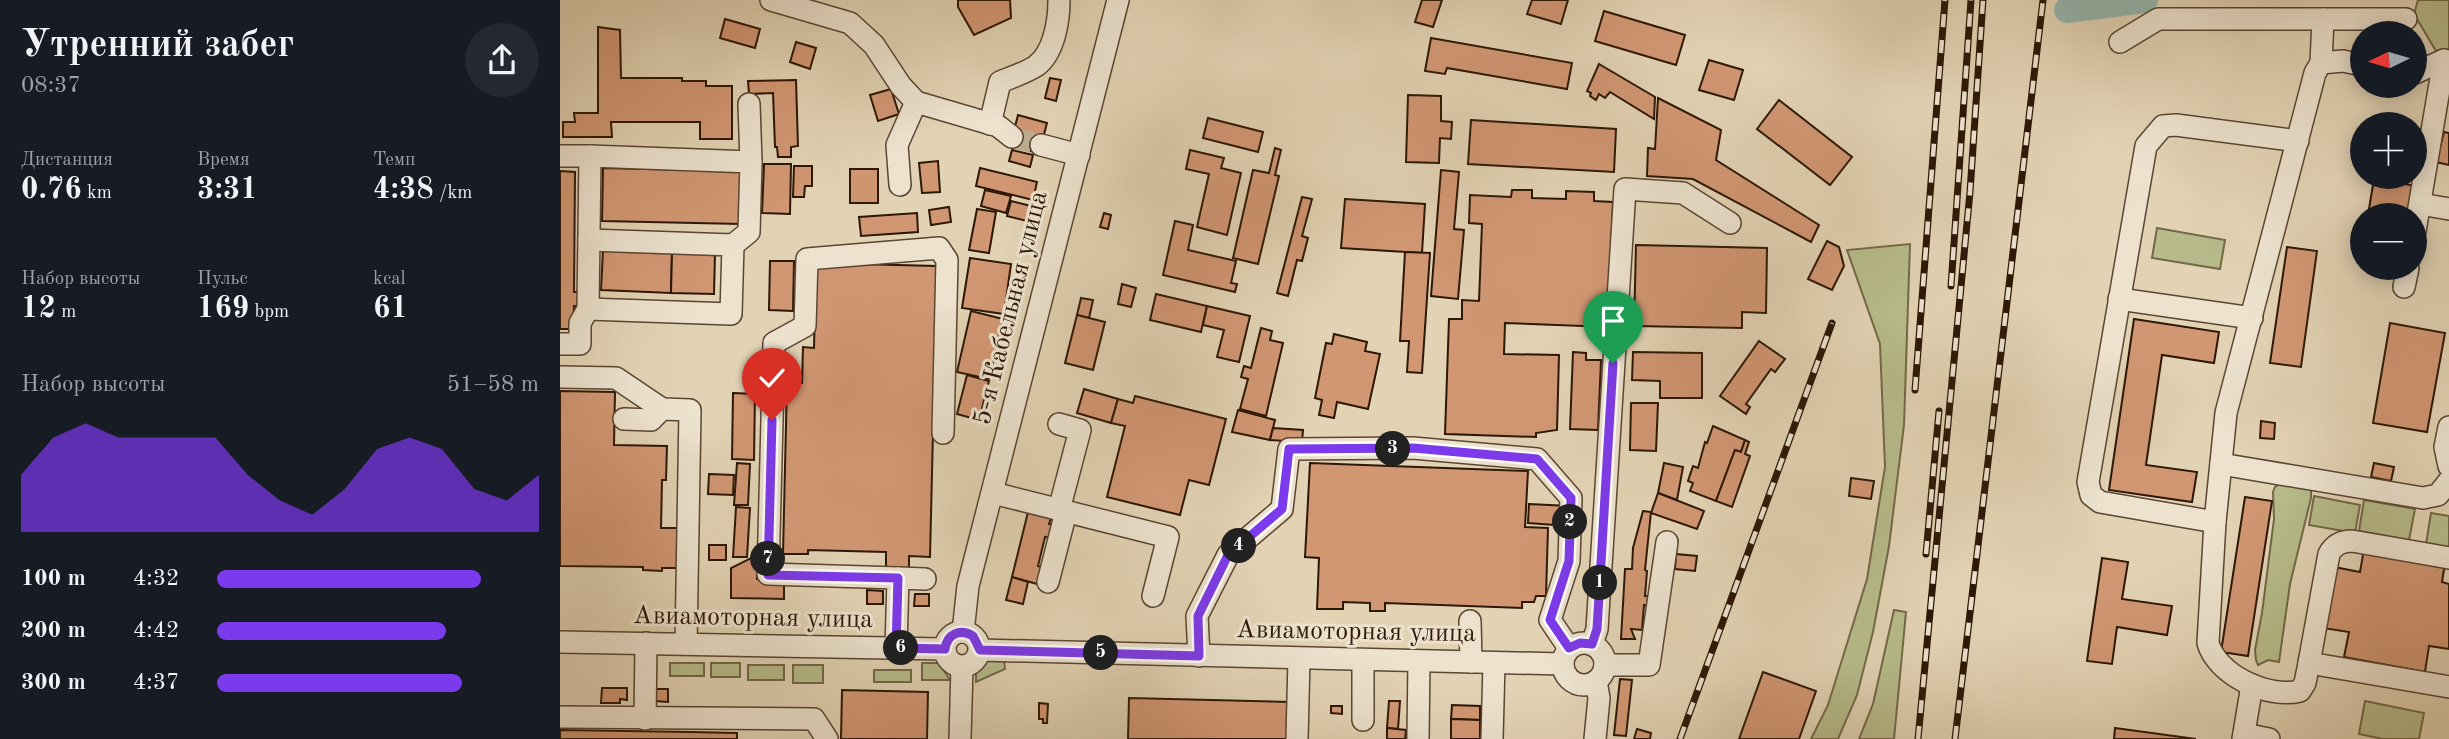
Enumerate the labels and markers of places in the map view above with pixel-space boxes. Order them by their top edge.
pin [1583,291,1643,363]
pin [742,348,802,420]
pin: 3 [1376,432,1410,466]
pin: 2 [1552,504,1588,540]
pin: 4 [1222,528,1256,564]
pin: 7 [750,542,786,576]
pin: 1 [1583,566,1618,600]
pin: 6 [884,630,918,666]
pin: 5 [1084,636,1118,670]

